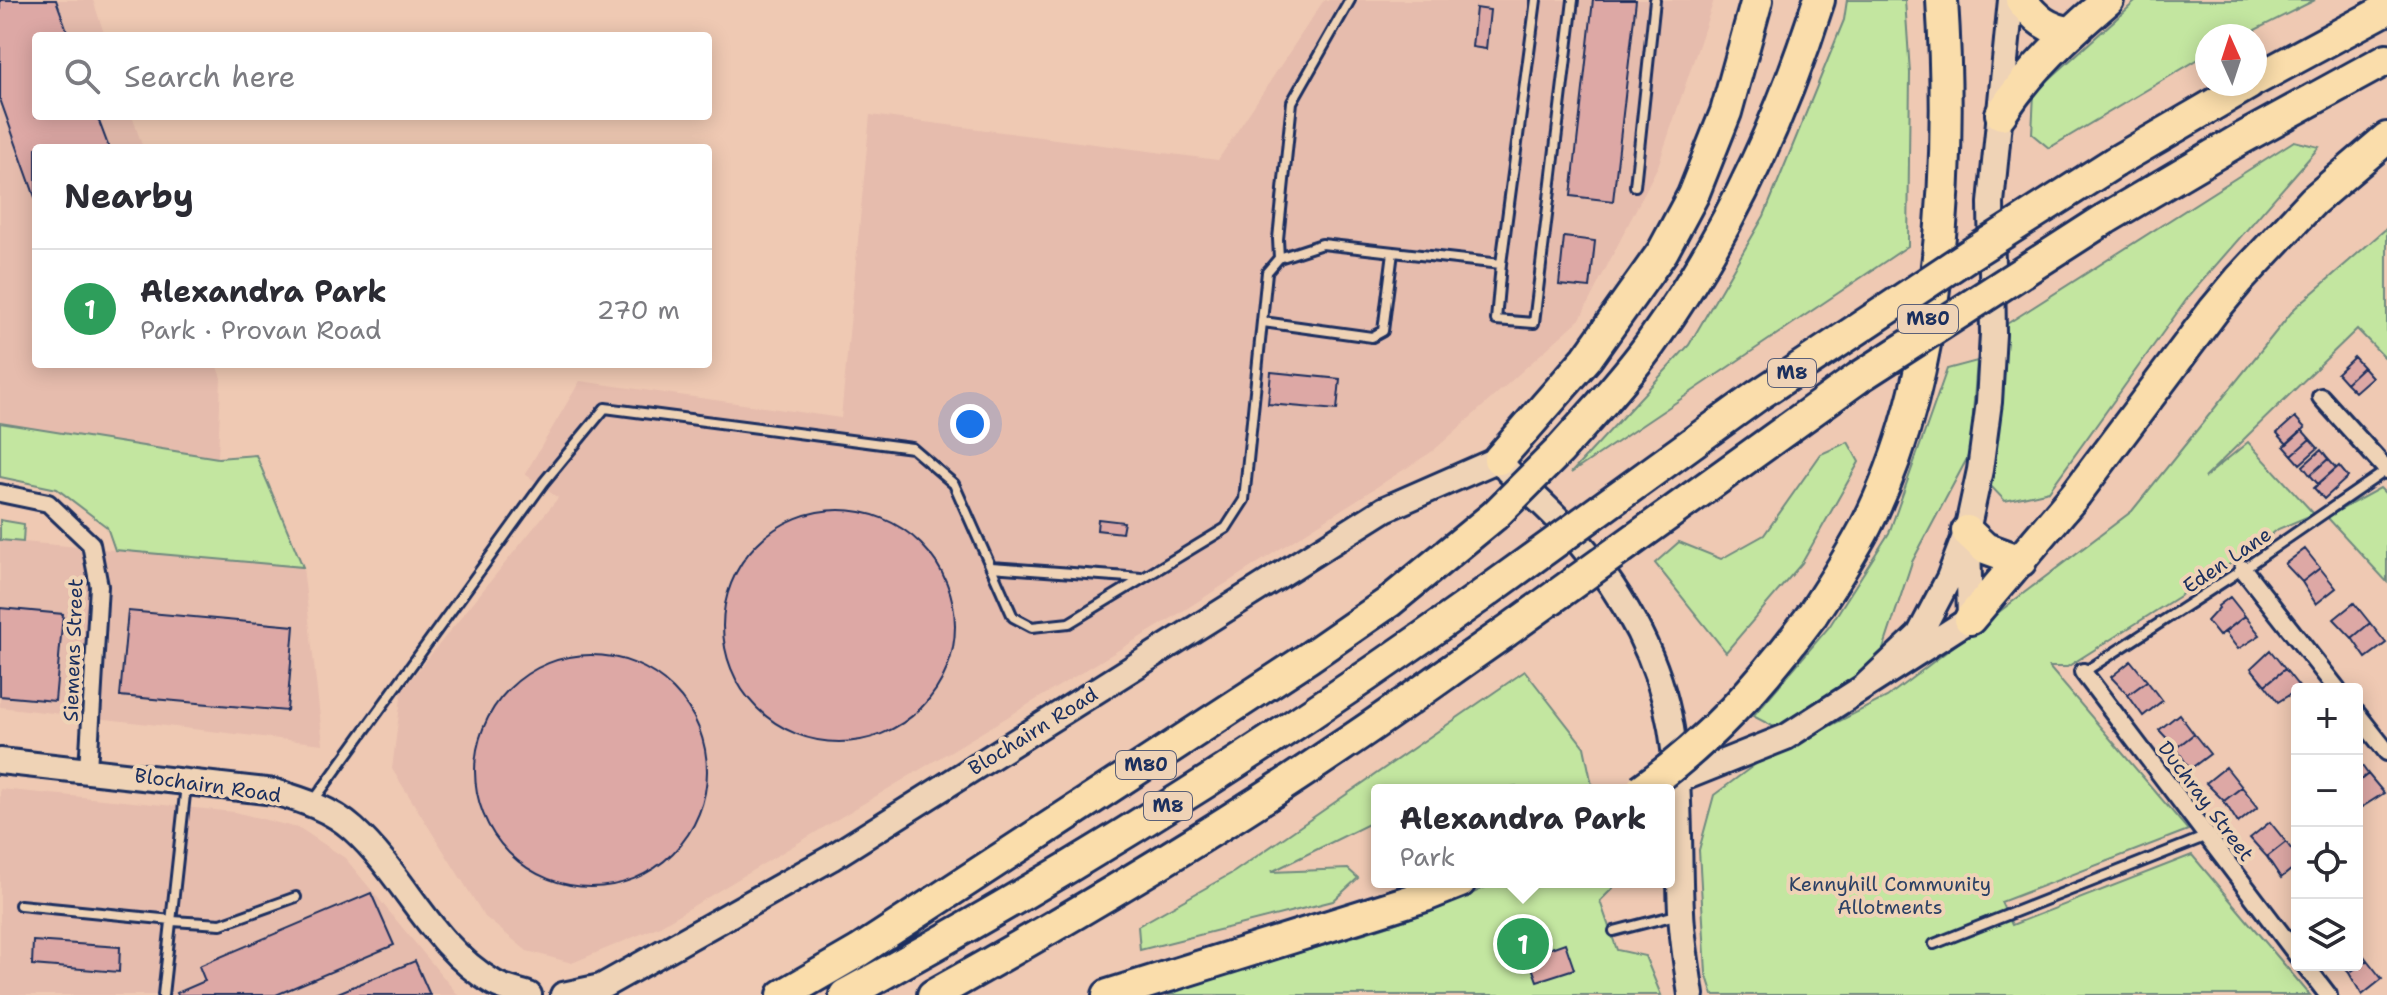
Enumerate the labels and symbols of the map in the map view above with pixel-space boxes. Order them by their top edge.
north arrow [2195,24,2267,96]
road number: M80 [1898,305,1958,333]
road number: M8 [1768,359,1816,387]
your location [950,404,990,444]
street label: Eden Lane [2178,521,2276,599]
street label: Siemens Street [58,578,88,722]
street label: Blochairn Road [963,681,1103,781]
street label: Duchray Street [2152,736,2260,866]
road number: M80 [1116,751,1176,779]
street label: Blochairn Road [133,762,283,808]
road number: M8 [1144,792,1192,820]
park label: Kennyhill Community Allotments [1789,871,1991,920]
pin: 1 [1497,914,1549,974]

